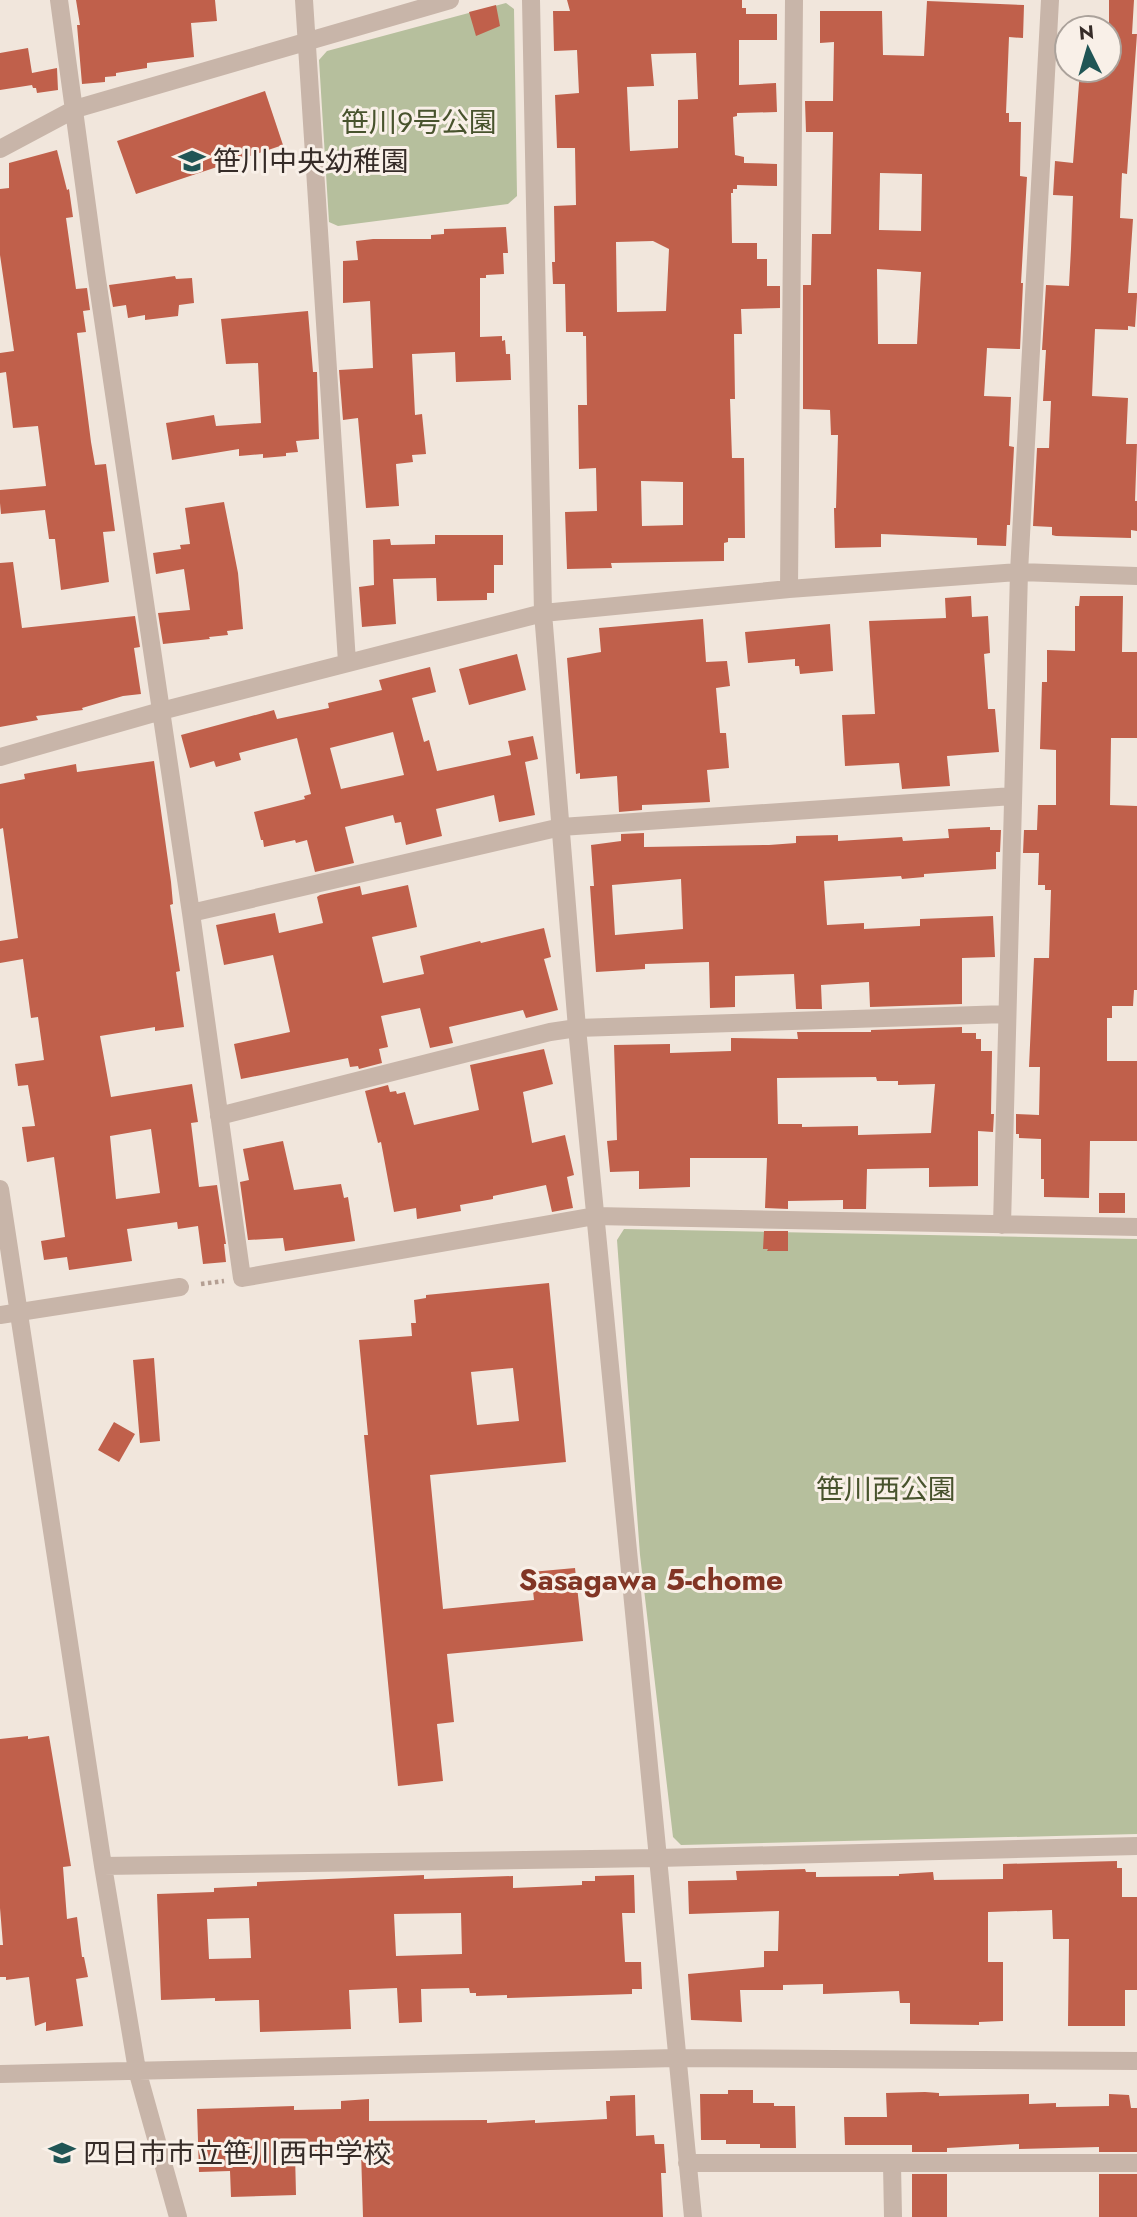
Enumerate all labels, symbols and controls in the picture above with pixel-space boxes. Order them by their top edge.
north arrow [1053,14,1123,84]
text: N [1078,18,1095,47]
park label: 笹川９号公園 [341,102,497,143]
place label: 笹川中央幼稚園 [213,141,409,182]
school or university icon: 笹川中央幼稚園 [177,146,207,176]
park label: 笹川西公園 [816,1469,956,1510]
district label: Sasagawa 5-chome [519,1558,783,1601]
place label: 四日市市立笹川西中学校 [83,2133,391,2174]
school or university icon: 四日市市立笹川西中学校 [47,2138,77,2168]

